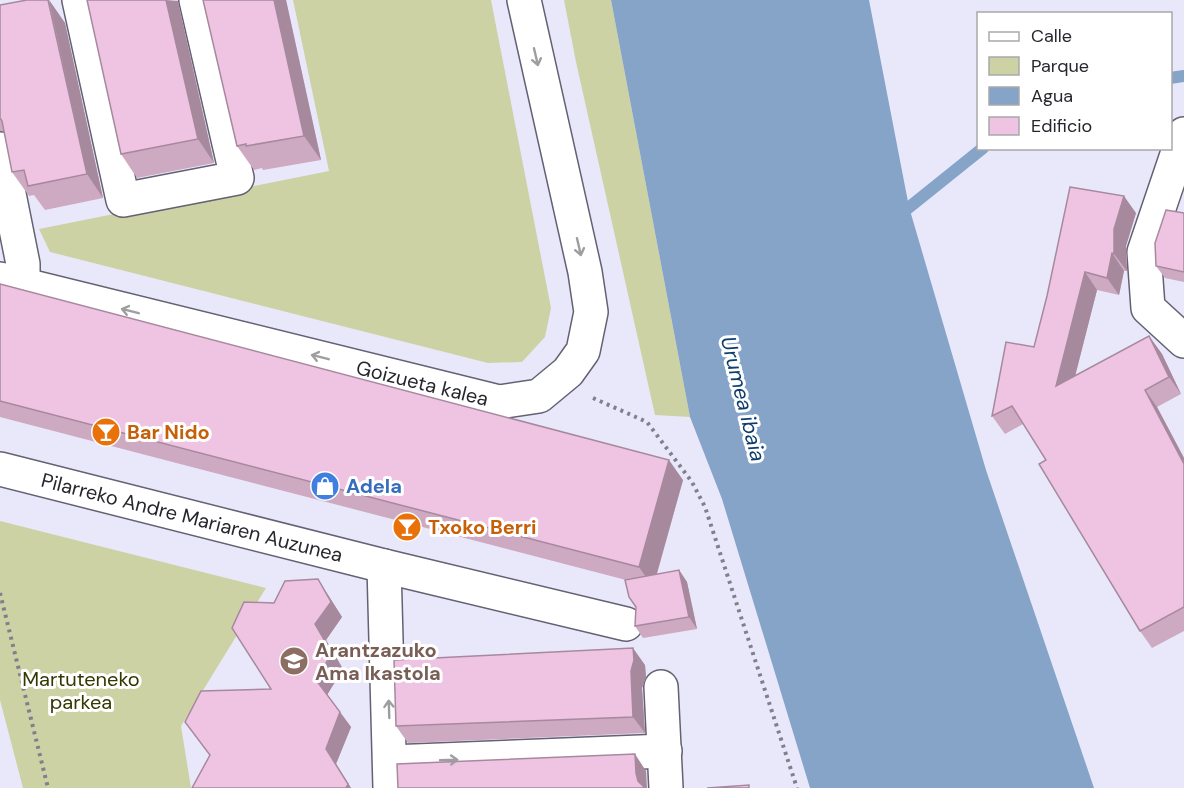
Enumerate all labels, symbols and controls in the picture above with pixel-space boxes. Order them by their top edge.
legend [977,12,1172,150]
text: Calle [1031,24,1072,48]
one-way arrow [531,47,543,66]
text: Parque [1031,54,1089,78]
text: Agua [1031,84,1073,108]
text: Edificio [1031,114,1092,138]
one-way arrow [574,237,586,256]
one-way arrow [121,304,140,316]
water label: Urumea ibaia [714,334,772,464]
one-way arrow [310,351,329,363]
street label: Goizueta kalea [354,354,491,412]
bar icon: Bar Nido [90,416,122,448]
place label: Bar Nido [127,419,210,445]
street label: Pilarreko Andre Mariaren Auzunea [38,467,346,568]
shop icon: Adela [309,470,341,502]
place label: Adela [346,473,402,499]
bar icon: Txoko Berri [391,511,423,543]
place label: Txoko Berri [428,514,537,540]
place label: Arantzazuko Ama Ikastola [315,637,441,686]
school or university icon: Arantzazuko Ama Ikastola [278,645,310,677]
park label: Martuteneko parkea [22,666,140,715]
one-way arrow [383,699,394,719]
one-way arrow [438,754,458,765]

